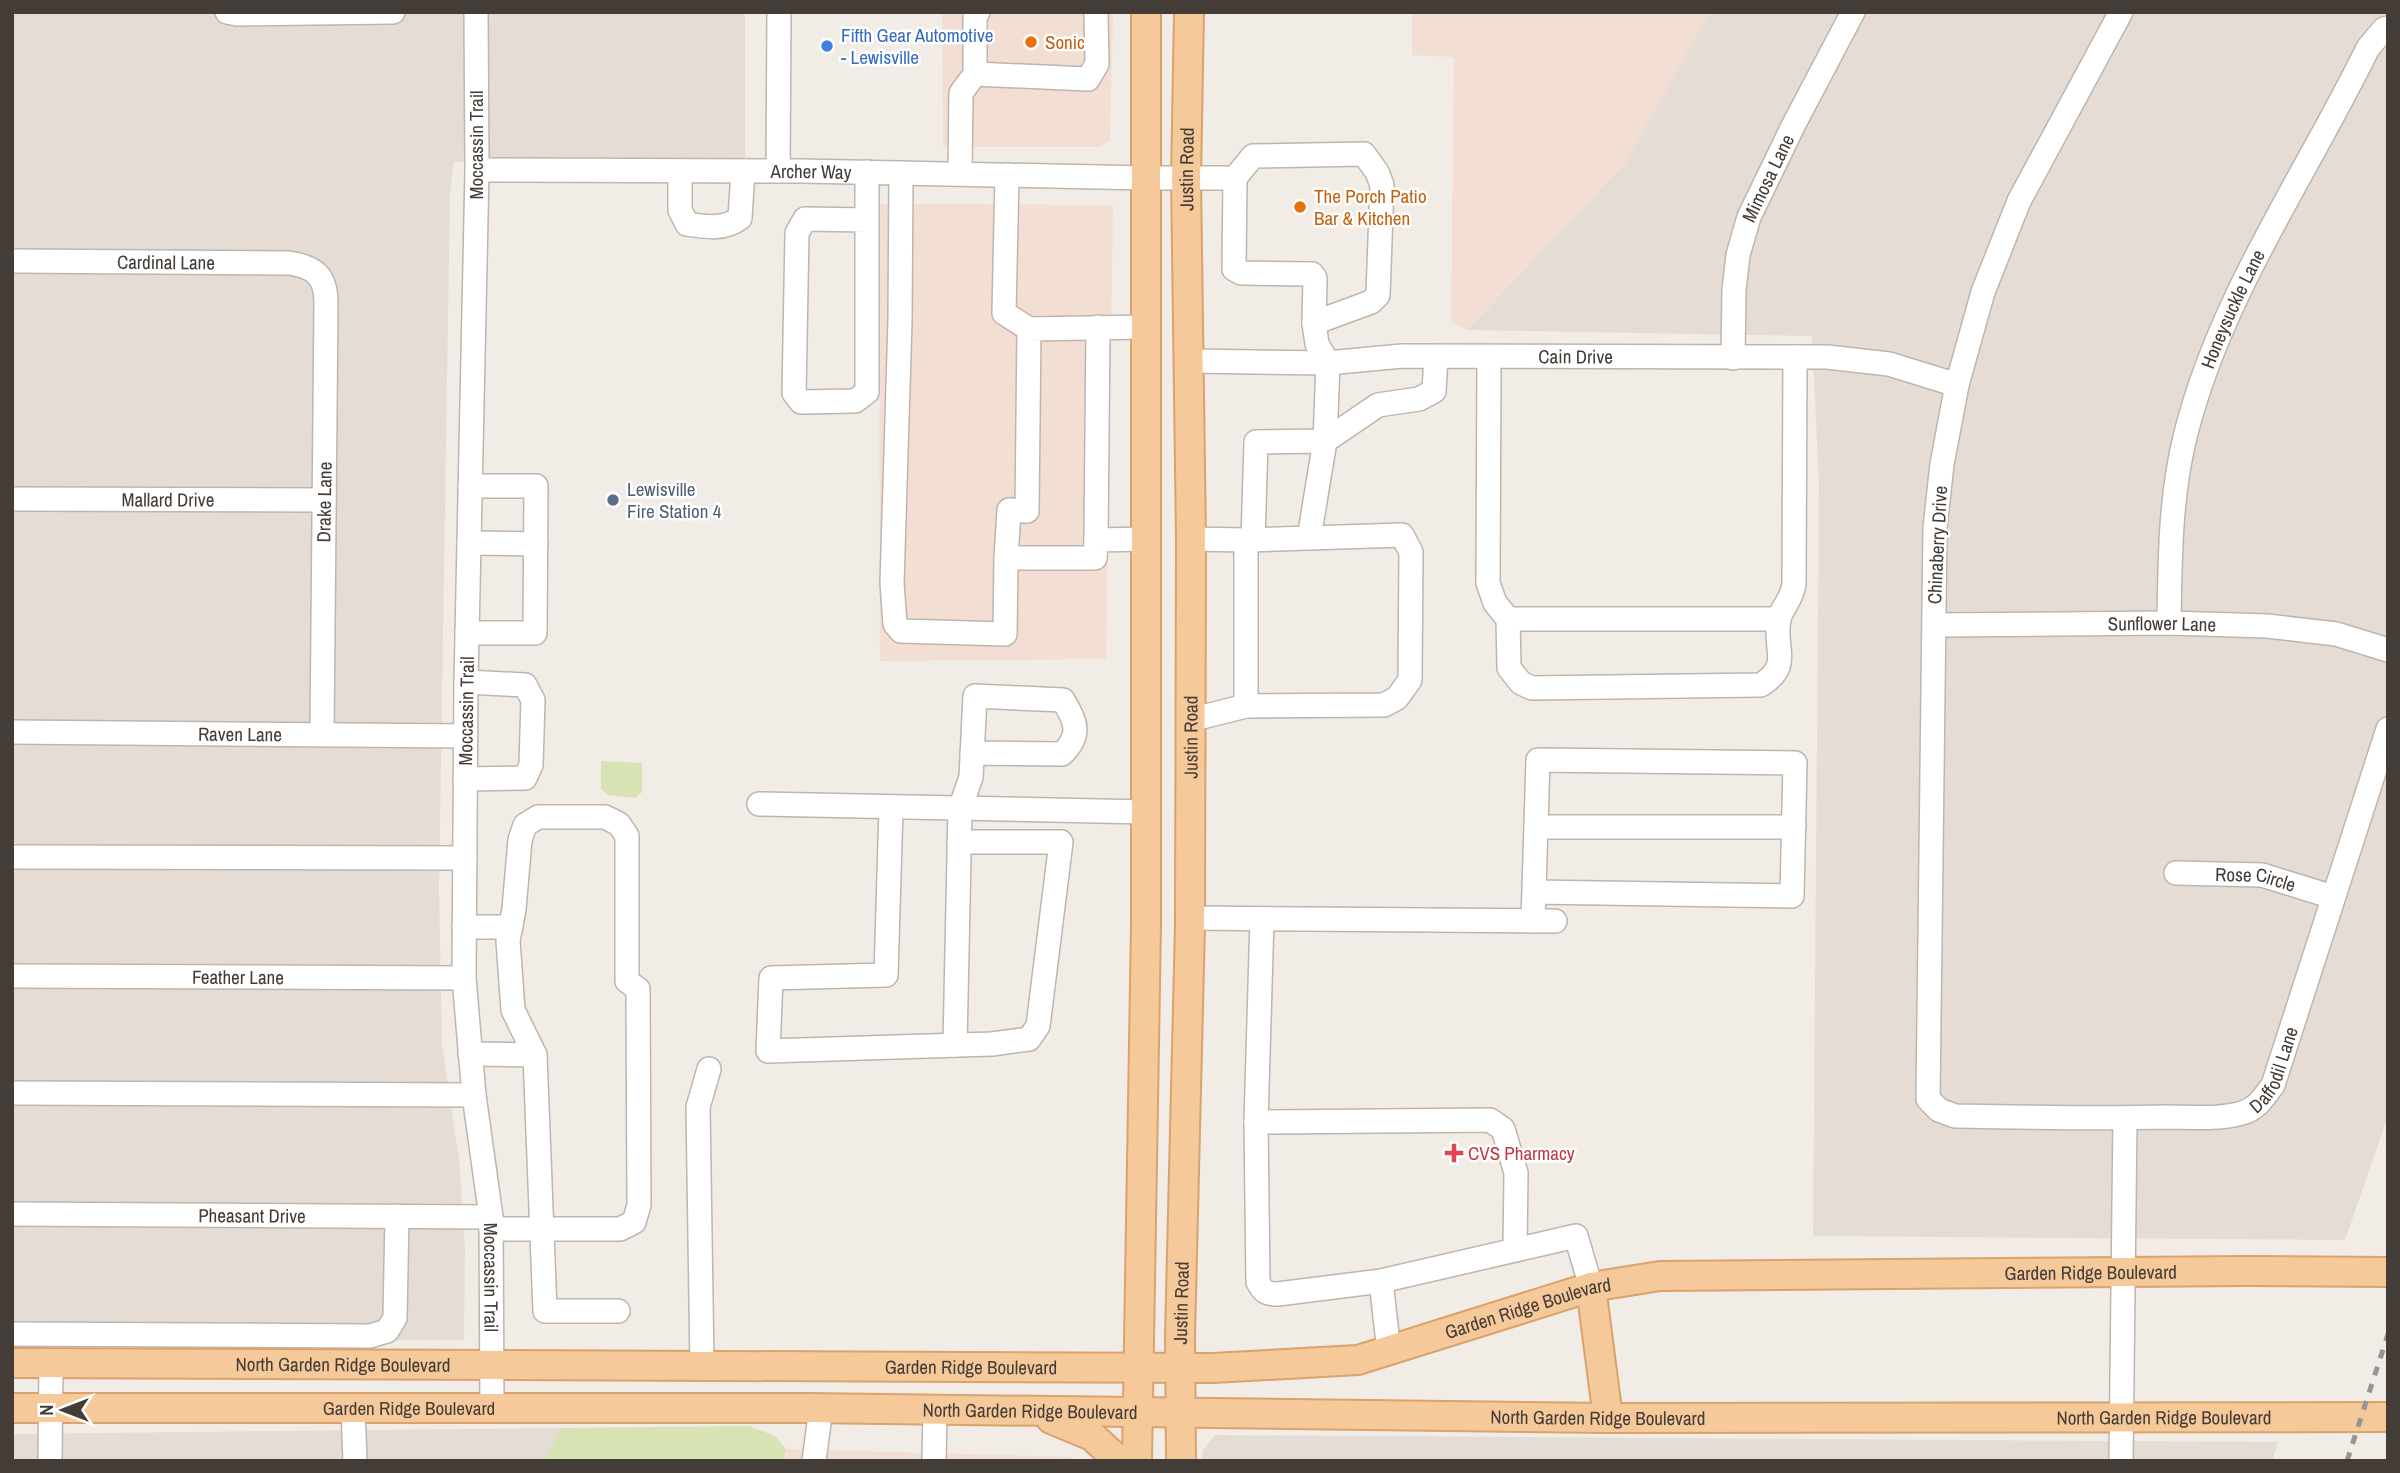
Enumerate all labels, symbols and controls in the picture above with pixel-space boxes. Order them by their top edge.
place label: Fifth Gear Automotive - Lewisville [841,22,993,70]
place label: Sonic [1045,29,1085,55]
marker: Sonic [1023,34,1039,50]
marker: Fifth Gear Automotive - Lewisville [819,38,835,54]
street label: Moccassin Trail [463,90,489,200]
street label: Justin Road [1173,127,1200,211]
street label: Mimosa Lane [1736,130,1800,226]
street label: Archer Way [770,158,852,185]
place label: The Porch Patio Bar & Kitchen [1314,183,1427,231]
marker: The Porch Patio Bar & Kitchen [1292,199,1308,215]
street label: Honeysuckle Lane [2194,245,2271,372]
street label: Cardinal Lane [117,249,215,275]
street label: Cain Drive [1538,343,1613,369]
street label: Drake Lane [310,462,338,542]
place label: Lewisville Fire Station 4 [627,476,722,524]
street label: Chinaberry Drive [1921,485,1953,605]
street label: Mallard Drive [122,486,214,513]
marker: Lewisville Fire Station 4 [605,492,621,508]
street label: Sunflower Lane [2108,610,2217,637]
street label: Moccassin Trail [452,656,480,766]
street label: Justin Road [1177,695,1204,779]
street label: Raven Lane [198,721,282,747]
street label: Rose Circle [2215,861,2299,898]
street label: Feather Lane [192,964,284,990]
street label: Daffodil Lane [2244,1023,2304,1119]
place label: CVS Pharmacy [1468,1140,1575,1166]
marker: CVS Pharmacy [1446,1145,1462,1161]
street label: Pheasant Drive [198,1202,306,1229]
street label: Moccassin Trail [478,1223,505,1332]
street label: Garden Ridge Boulevard [2004,1259,2177,1286]
street label: Justin Road [1167,1261,1195,1345]
street label: Garden Ridge Boulevard [1441,1271,1613,1345]
street label: North Garden Ridge Boulevard [235,1351,451,1378]
street label: Garden Ridge Boulevard [885,1354,1057,1380]
north arrow [28,1375,98,1445]
street label: Garden Ridge Boulevard [323,1395,495,1421]
street label: North Garden Ridge Boulevard [922,1396,1138,1425]
text: N [33,1404,59,1416]
street label: North Garden Ridge Boulevard [1490,1404,1705,1431]
street label: North Garden Ridge Boulevard [2056,1404,2271,1430]

